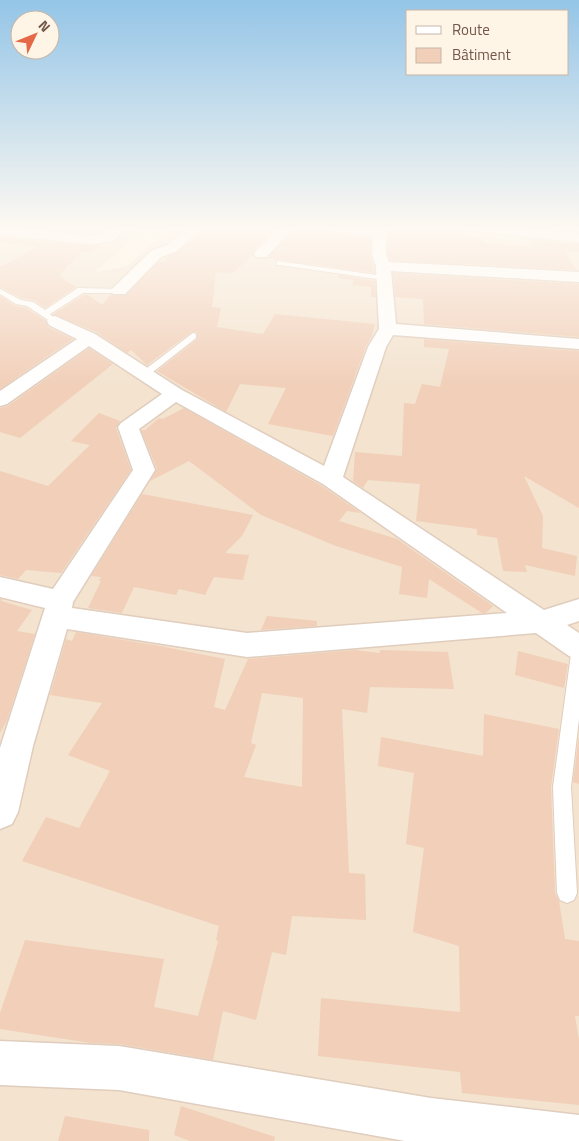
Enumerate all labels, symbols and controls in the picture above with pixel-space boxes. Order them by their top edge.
north arrow [10,10,60,60]
legend [406,10,569,75]
text: N [34,15,56,37]
text: Route [452,18,490,41]
text: Bâtiment [452,43,511,66]

